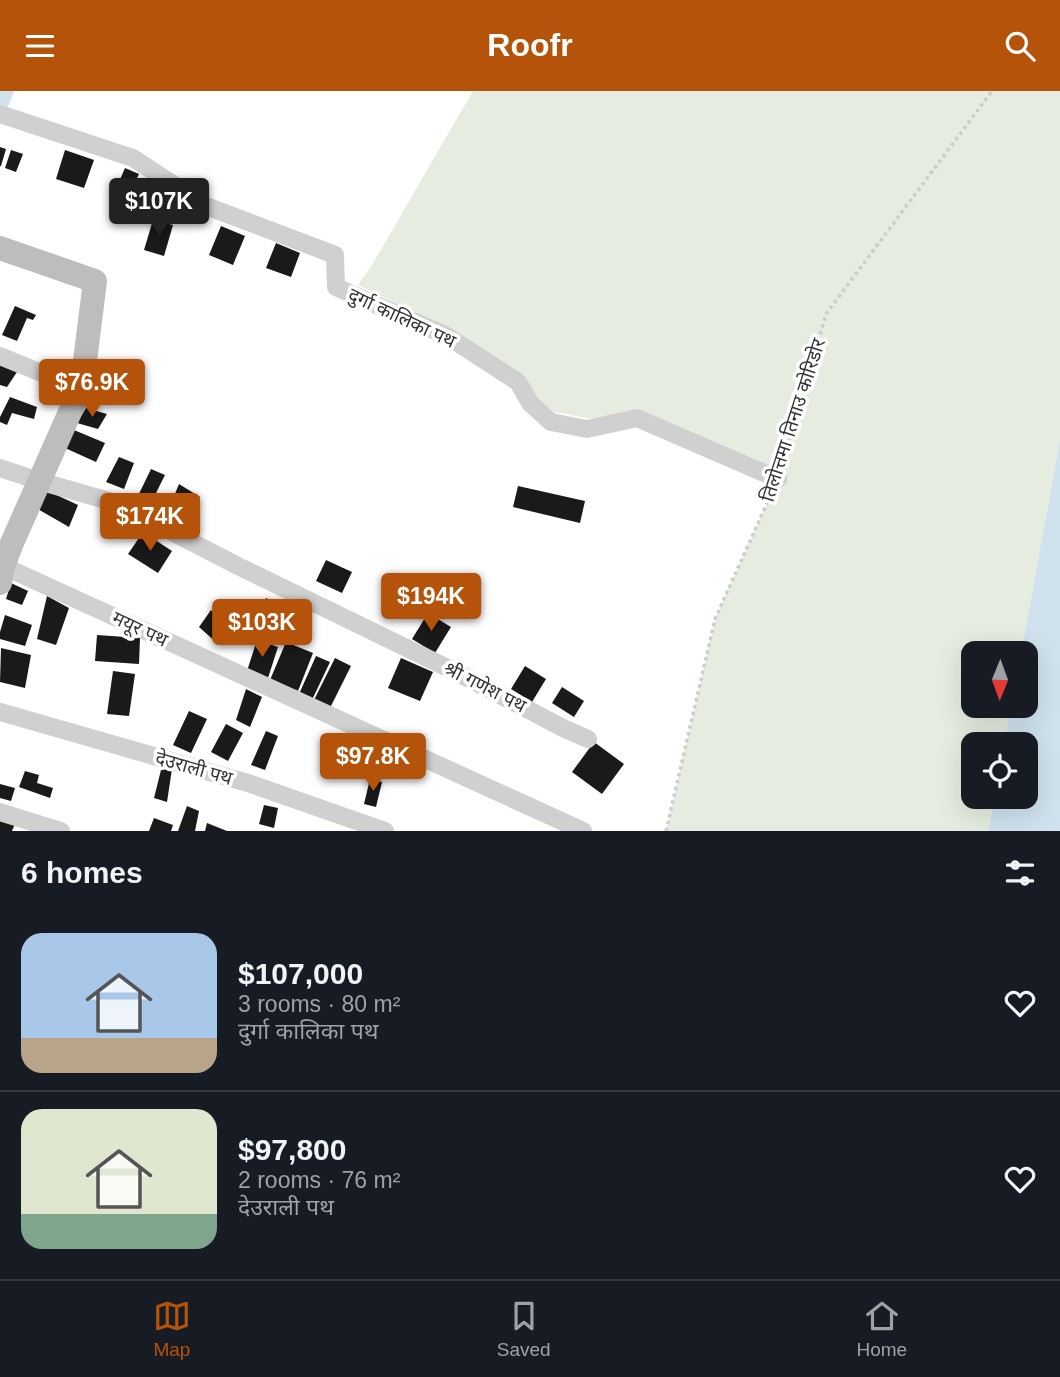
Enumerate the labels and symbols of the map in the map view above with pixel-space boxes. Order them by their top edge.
pin: $107K [110,179,208,238]
street label: दुर्गा कालिका पथ [344,283,460,354]
street label: तिलोत्तमा तिनाउ कोरिडोर [757,335,830,504]
pin: $76.9K [35,359,149,419]
pin: $174K [101,493,199,553]
pin: $194K [382,573,480,633]
pin: $103K [213,599,311,659]
street label: मयूर पथ [108,607,172,653]
north arrow [961,641,1038,717]
street label: श्री गणेश पथ [440,657,531,717]
pin: $97.8K [316,733,430,793]
street label: देउराली पथ [153,746,236,789]

